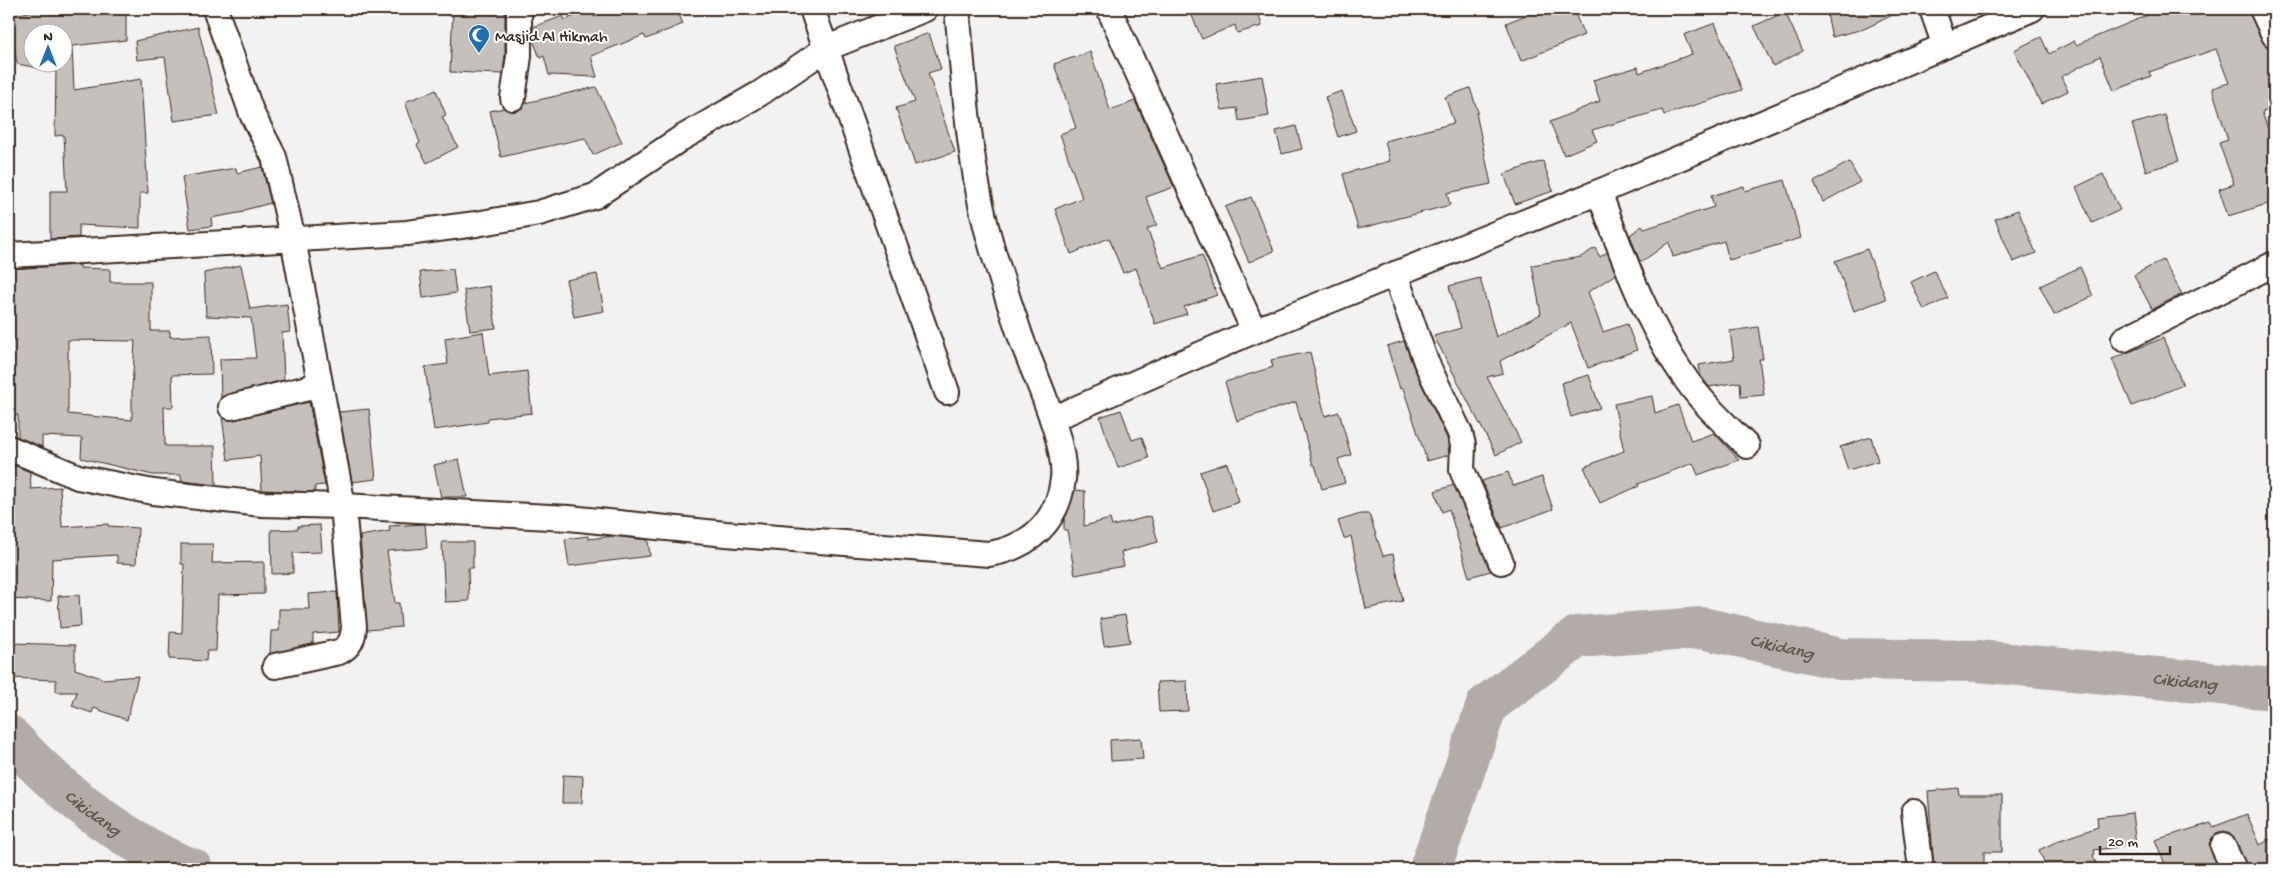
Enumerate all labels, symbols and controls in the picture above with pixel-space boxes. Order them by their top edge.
north arrow [22,22,72,72]
mosque icon: Masjid Al Hikmah [467,23,491,54]
text: N [43,29,53,46]
place label: Masjid Al Hikmah [495,29,608,48]
water label: Cikidang [1748,631,1817,666]
water label: Cikidang [2151,670,2220,697]
water label: Cikidang [59,787,126,843]
scale bar [2100,823,2170,855]
text: 20 m [2108,834,2138,852]

